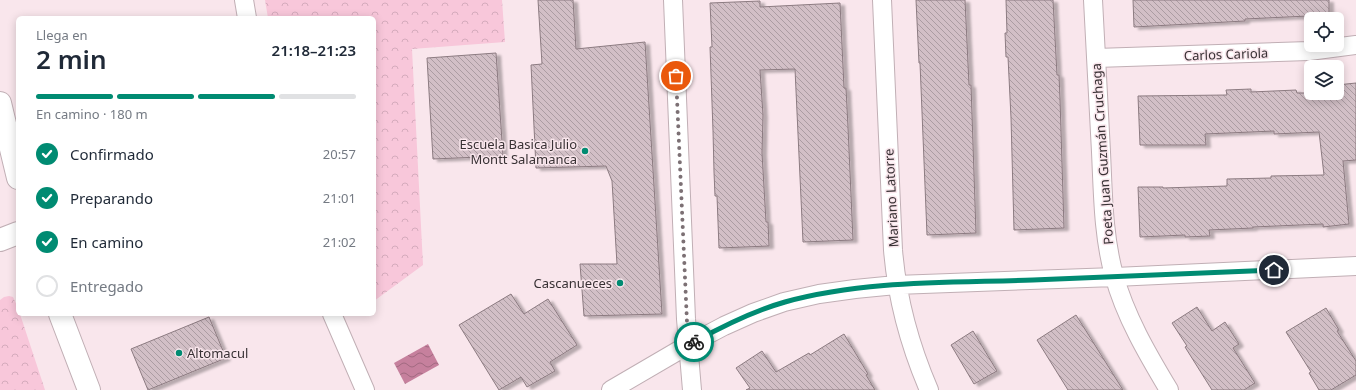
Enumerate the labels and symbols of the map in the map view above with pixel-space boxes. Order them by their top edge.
street label: Carlos Cariola [1183,44,1269,64]
pin [659,59,693,93]
street label: Poeta Juan Guzmán Cruchaga [1087,63,1117,245]
place label: Escuela Basica Julio Montt Salamanca [460,135,577,168]
marker: Escuela Basica Julio Montt Salamanca [580,146,590,156]
street label: Mariano Latorre [879,148,903,248]
pin [1257,253,1291,287]
place label: Cascanueces [534,274,612,292]
marker: Cascanueces [615,278,625,288]
courier [674,322,714,362]
place label: Altomacul [187,344,248,362]
marker: Altomacul [174,348,184,358]

